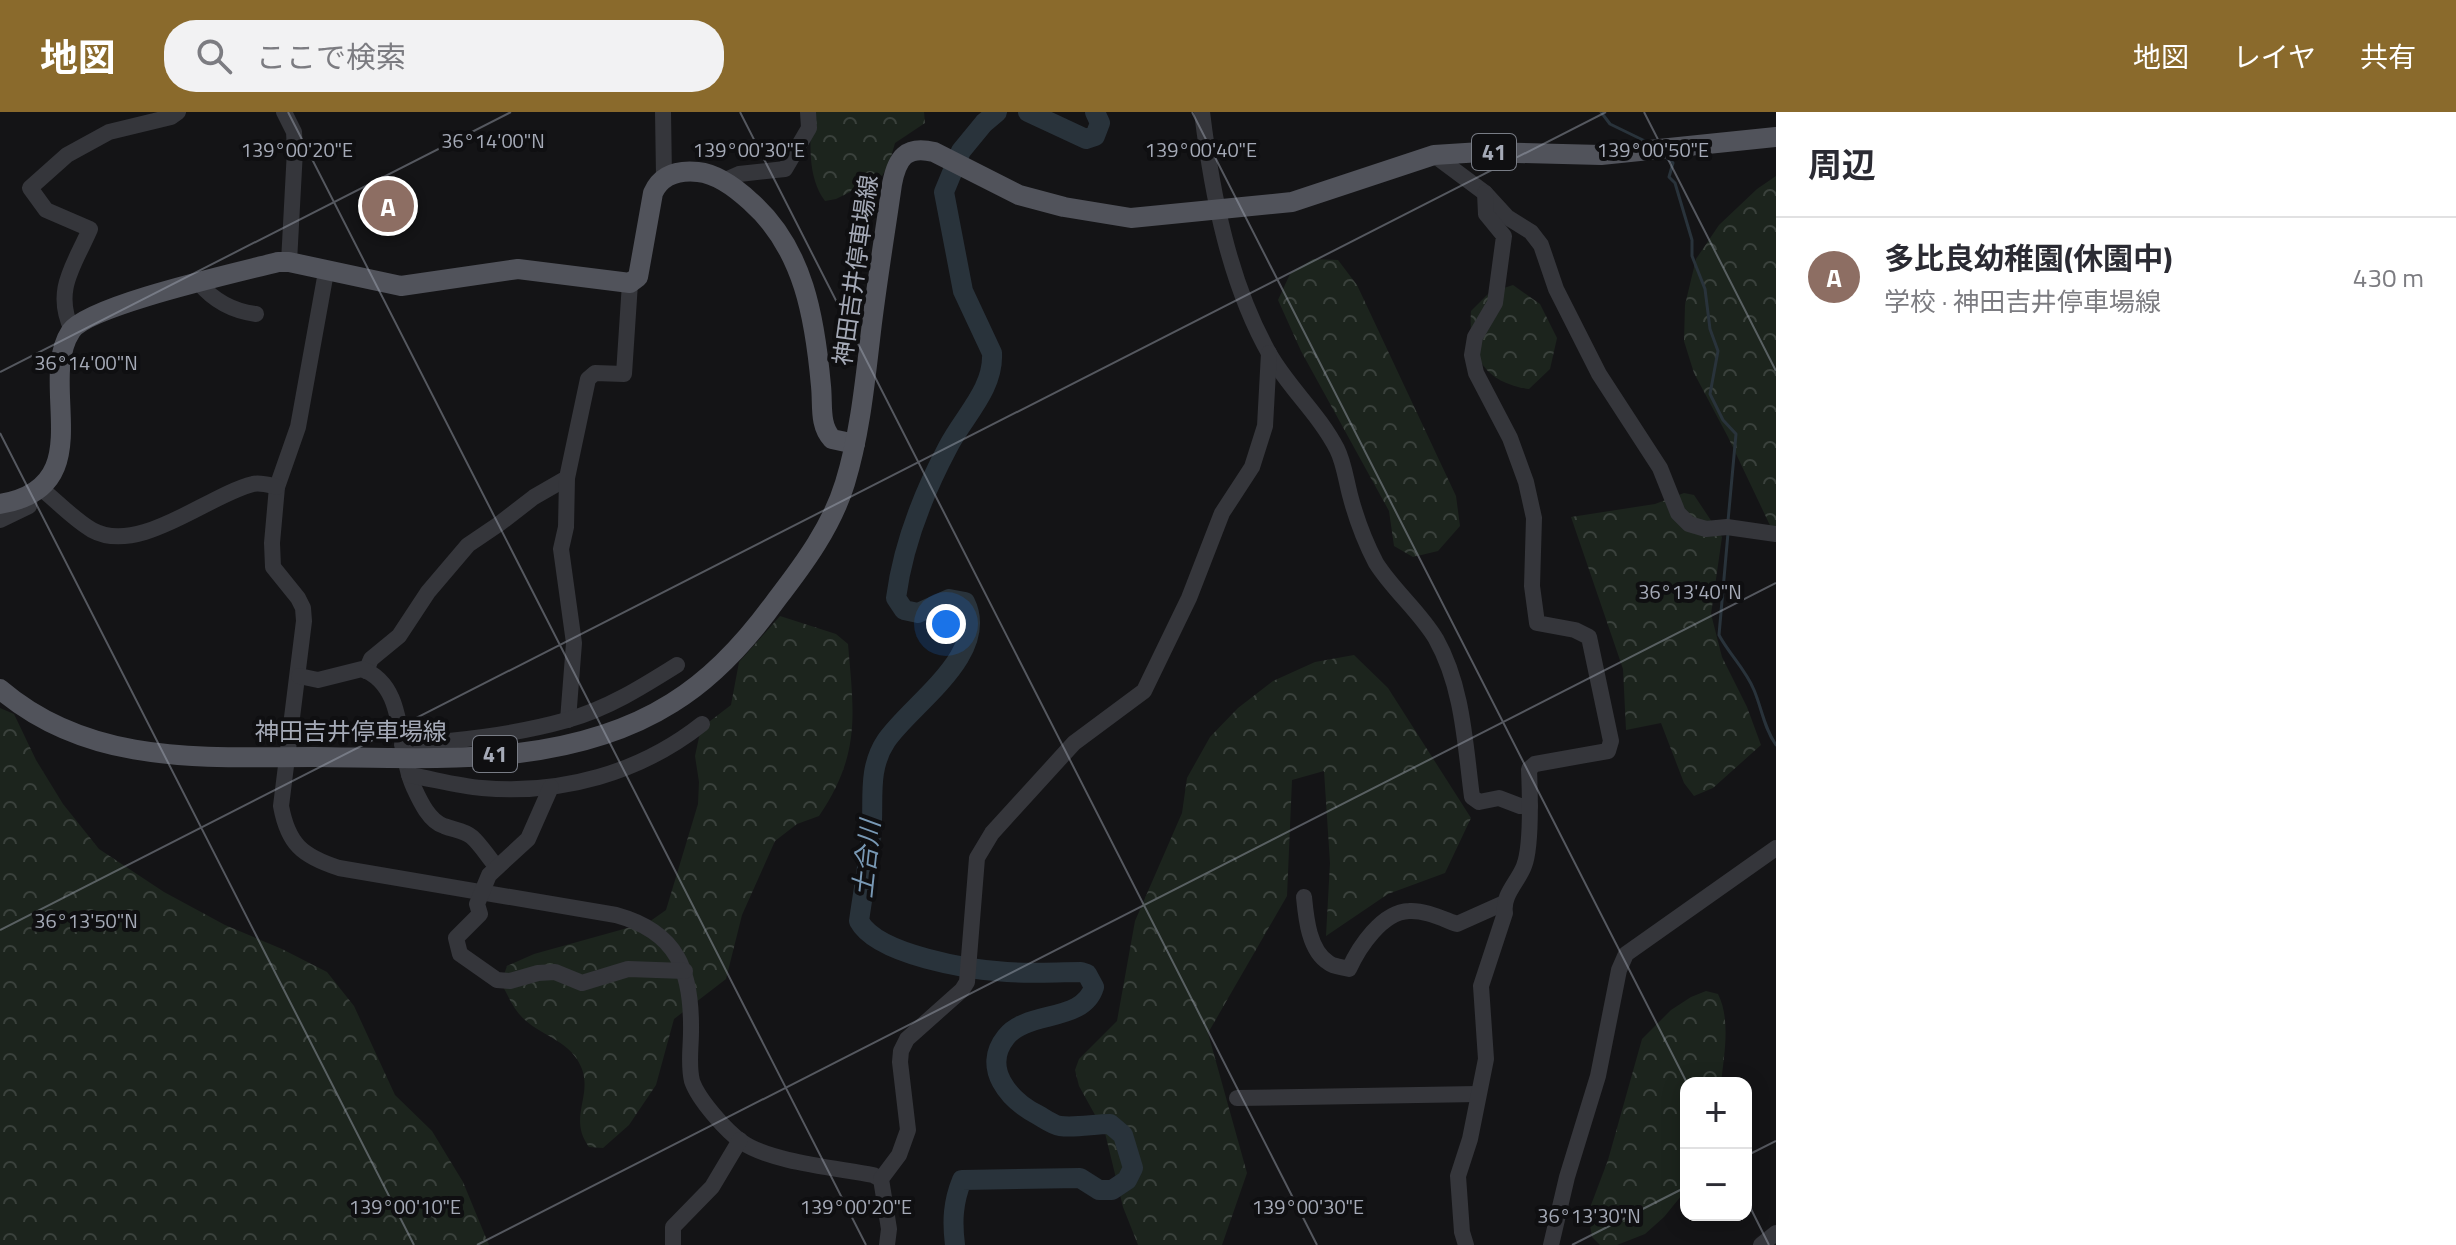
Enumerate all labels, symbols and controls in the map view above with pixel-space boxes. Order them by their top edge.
search box [164,20,724,92]
text: 地図 [40,28,116,86]
icon: search [192,34,236,78]
text: ここで検索 [256,34,406,80]
text: 地図 [2133,35,2189,78]
text: レイヤ [2233,35,2316,78]
text: 共有 [2360,35,2416,78]
text: 36°14'00"N [441,125,545,156]
text: 139°00'20"E [241,134,353,165]
text: 139°00'30"E [693,134,805,165]
text: 139°00'40"E [1145,134,1257,165]
road number: 41 [1472,134,1516,170]
text: 139°00'50"E [1597,134,1709,165]
text: 周辺 [1808,138,1876,190]
street label: 神田吉井停車場線 [824,172,886,368]
pin: A [362,176,414,236]
text: 多比良幼稚園(休園中) [1884,235,2172,281]
text: A [1826,258,1842,297]
text: 430 m [2353,258,2424,297]
text: 学校 · 神田吉井停車場線 [1884,282,2161,321]
text: 36°14'00"N [34,347,138,378]
text: 36°13'40"N [1638,576,1742,607]
your location [926,604,966,644]
street label: 神田吉井停車場線 [255,713,447,749]
road number: 41 [473,736,517,772]
water label: 土合川 [843,815,890,900]
text: 36°13'50"N [34,905,138,936]
map controls [1680,1077,1752,1221]
button: + [1680,1077,1752,1149]
button: − [1680,1149,1752,1221]
text: 139°00'10"E [349,1191,461,1222]
text: 139°00'20"E [800,1191,912,1222]
text: 139°00'30"E [1252,1191,1364,1222]
text: 36°13'30"N [1537,1200,1641,1231]

